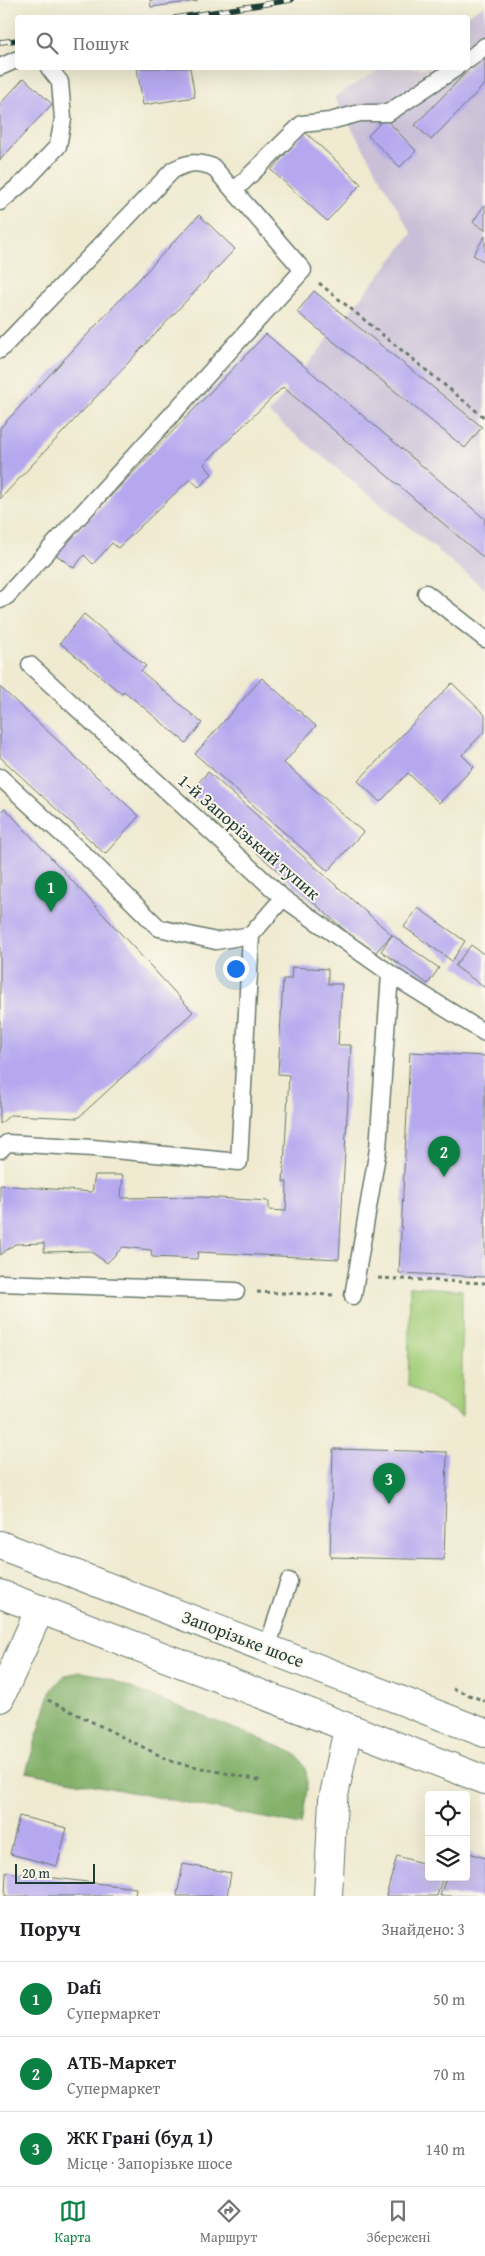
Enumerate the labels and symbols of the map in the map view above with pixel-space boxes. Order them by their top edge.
street label: 1-й Запорізький тупик [172,767,327,906]
pin: 1 [35,871,67,912]
your location [223,956,249,982]
pin: 2 [428,1136,460,1177]
pin: 3 [373,1463,405,1504]
street label: Запорізьке шосе [178,1603,308,1674]
scale bar [15,1861,95,1884]

